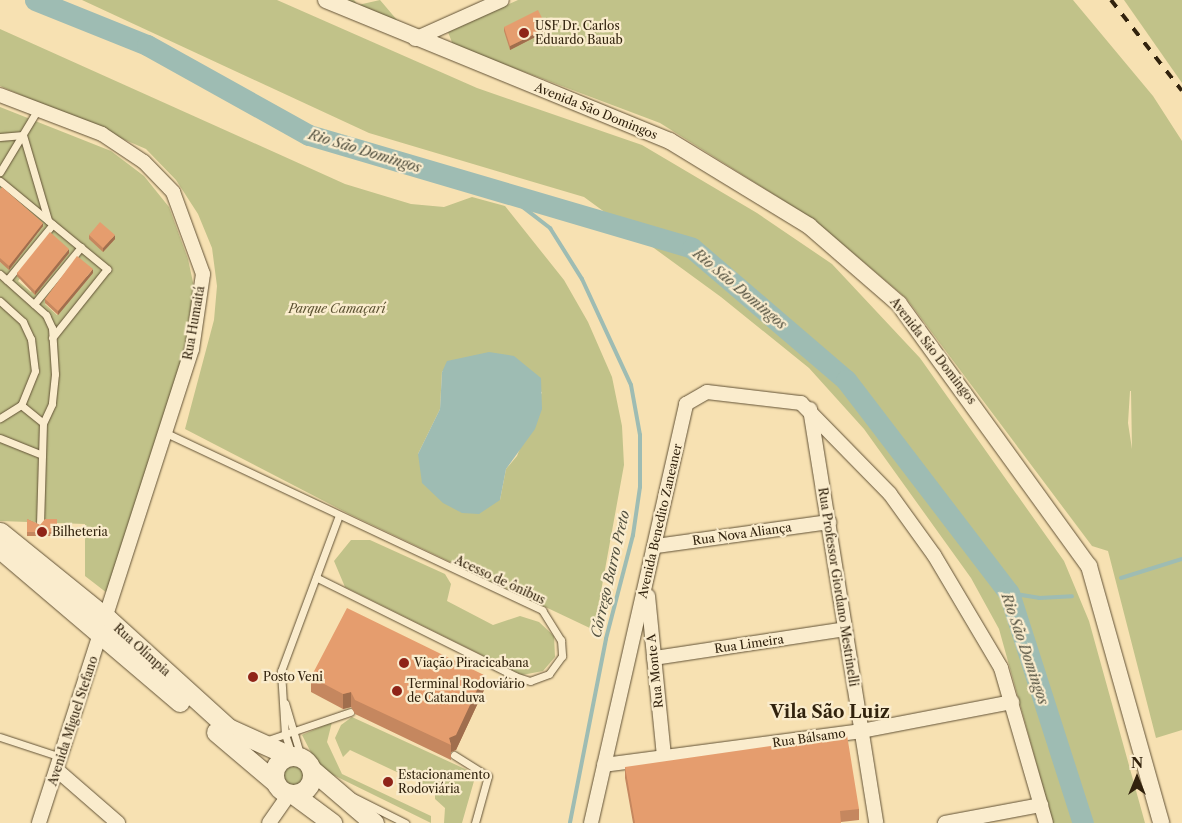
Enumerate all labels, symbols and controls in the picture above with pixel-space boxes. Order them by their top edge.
place label: USF Dr. Carlos Eduardo Bauab [535,19,623,47]
marker: USF Dr. Carlos Eduardo Bauab [517,26,531,40]
street label: Avenida São Domingos [532,80,660,142]
water label: Rio São Domingos [307,126,423,176]
water label: Rio São Domingos [690,245,790,333]
street label: Rua Humaitá [180,285,208,361]
street label: Avenida São Domingos [887,295,979,407]
park label: Parque Camaçarí [288,302,386,316]
street label: Avenida Benedito Zaneaner [635,442,685,600]
street label: Rua Professor Giordano Mestrinelli [815,486,861,688]
water label: Córrego Barro Preto [587,509,633,639]
street label: Rua Nova Aliança [691,520,793,548]
place label: Bilheteria [52,525,108,539]
marker: Bilheteria [36,526,48,538]
street label: Acesso de ônibus [452,553,548,607]
water label: Rio São Domingos [998,591,1052,707]
street label: Rua Olímpia [111,621,173,679]
street label: Rua Limeira [713,632,785,656]
street label: Rua Monte A [644,633,666,709]
street label: Avenida Miguel Stefano [45,654,101,788]
place label: Viação Piracicabana [414,656,529,670]
marker: Viação Piracicabana [398,657,410,669]
place label: Posto Veni [263,670,323,684]
marker: Posto Veni [247,671,259,683]
place label: Terminal Rodoviário de Catanduva [407,677,525,705]
marker: Terminal Rodoviário de Catanduva [391,685,403,697]
district label: Vila São Luiz [770,701,890,723]
street label: Rua Bálsamo [771,726,847,750]
north arrow [1112,753,1162,803]
text: N [1131,754,1143,772]
place label: Estacionamento Rodoviária [398,768,490,796]
marker: Estacionamento Rodoviária [382,776,394,788]

